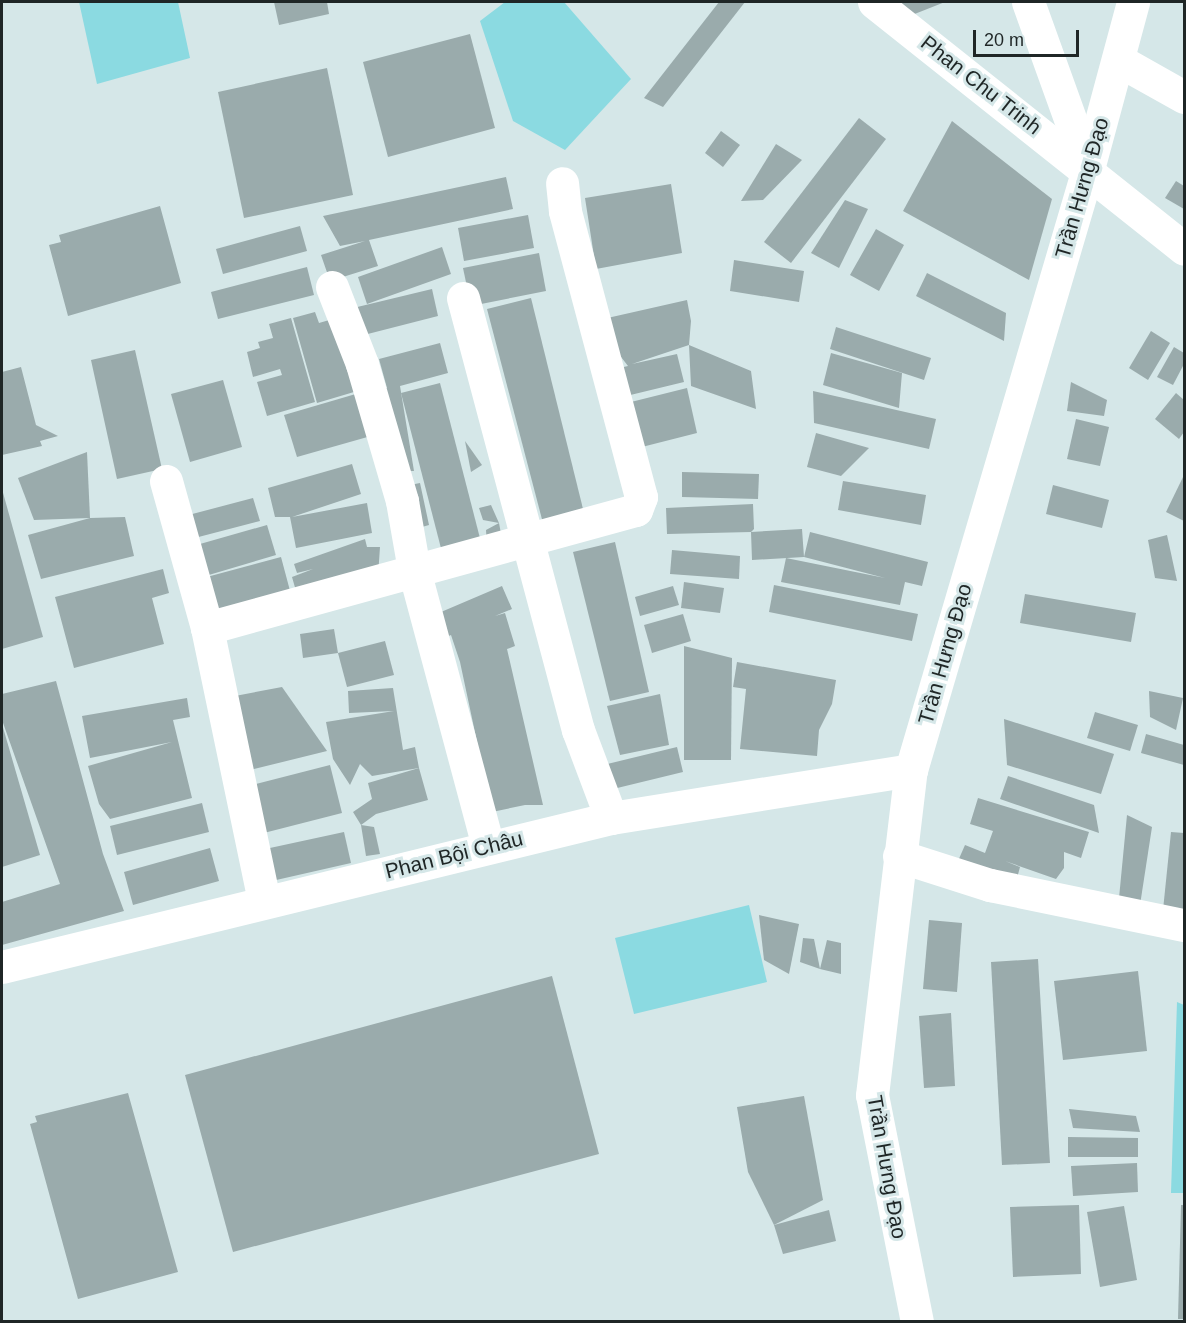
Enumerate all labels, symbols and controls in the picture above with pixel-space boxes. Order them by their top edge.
scale bar [976,18,1082,56]
street label: Phan Chu Trinh [916,30,1046,140]
text: 20 m [984,30,1024,50]
street label: Trần Hưng Đạo [1050,115,1114,261]
street label: Trần Hưng Đạo [913,581,977,727]
street label: Phan Bội Châu [382,826,526,884]
street label: Trần Hưng Đạo [862,1093,912,1241]

